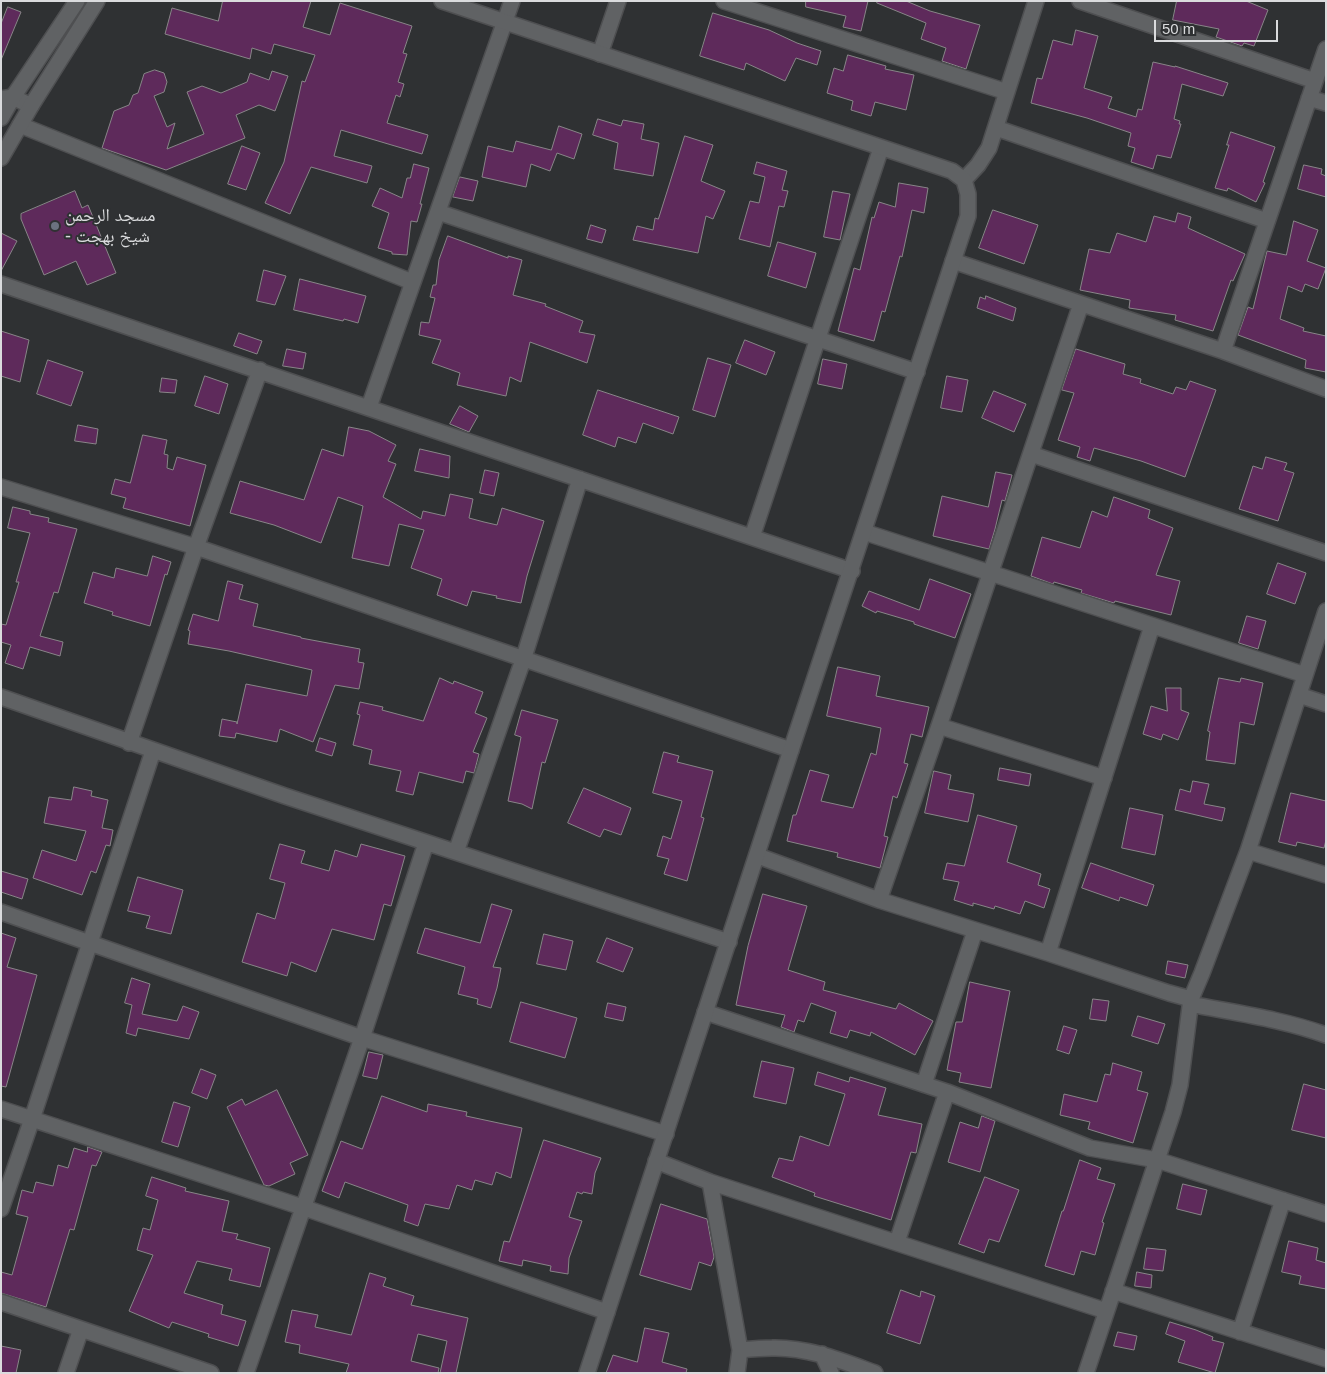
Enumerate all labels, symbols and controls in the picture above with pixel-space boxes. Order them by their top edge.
scale bar [1157,10,1281,42]
text: 50 m [1162,20,1195,37]
place label: مسجد الرحمن - شيخ بهجت [65,205,155,248]
marker: مسجد الرحمن - شيخ بهجت [49,220,61,232]

